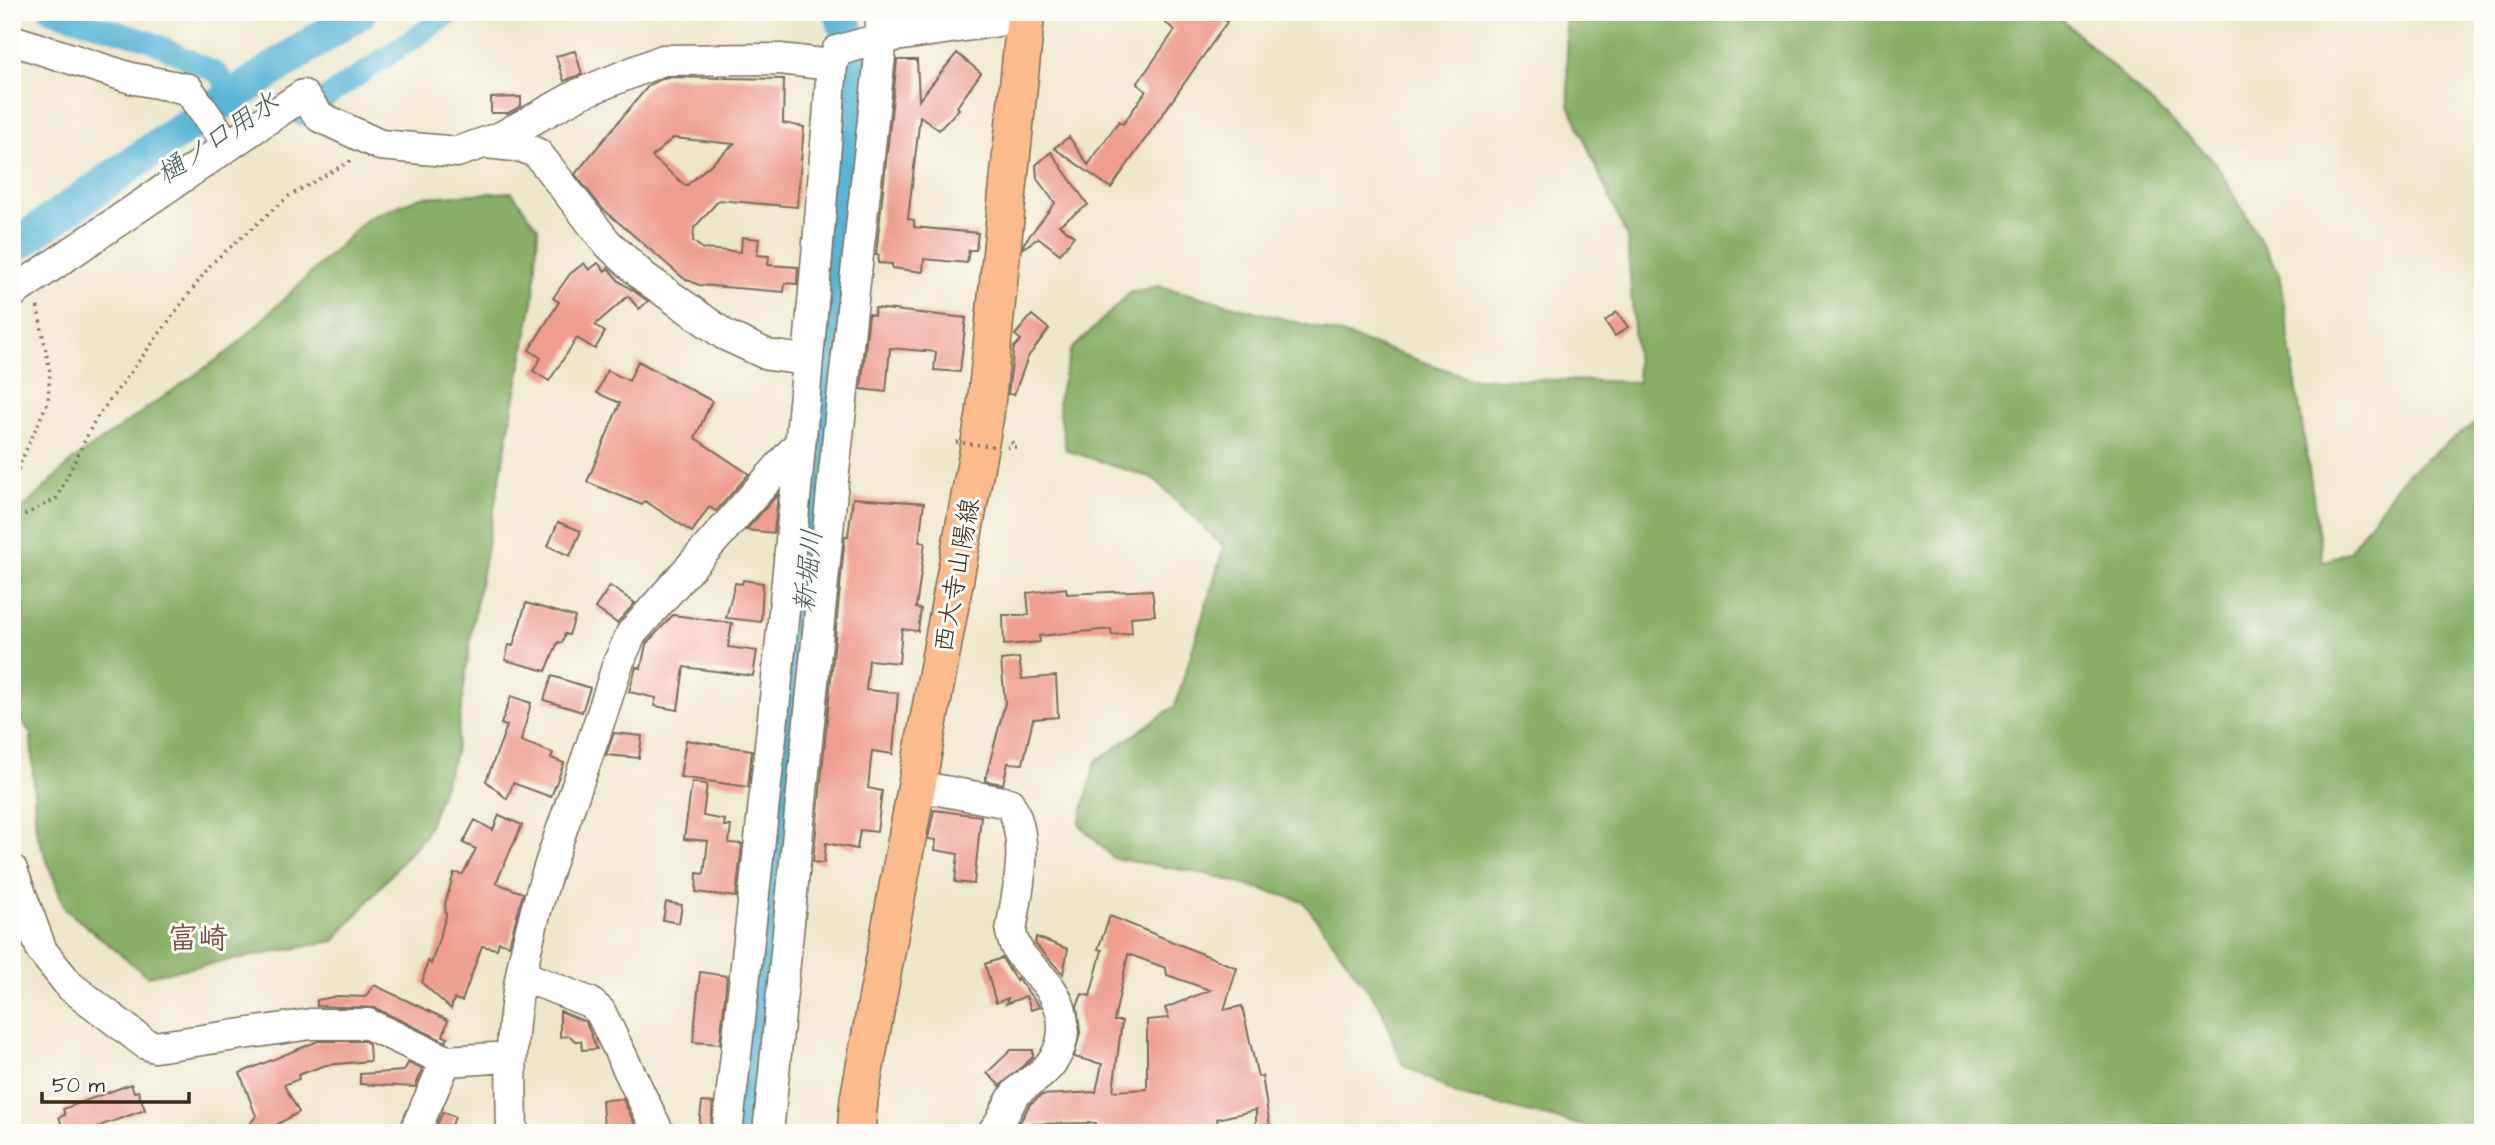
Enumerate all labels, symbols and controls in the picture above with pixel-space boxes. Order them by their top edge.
water label: 樋ノ口用水 [149,83,287,194]
street label: 西大寺山陽線 [926,495,988,655]
water label: 新堀川 [785,527,832,615]
district label: 富崎 [168,918,228,960]
scale bar [42,1061,189,1105]
text: 50 m [52,1071,106,1100]

